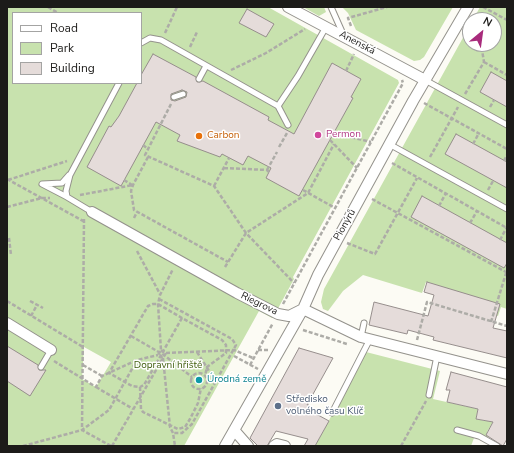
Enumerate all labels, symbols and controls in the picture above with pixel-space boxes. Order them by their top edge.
legend [12,12,142,84]
north arrow [462,12,502,52]
text: N [480,13,495,30]
text: Road [50,20,78,36]
street label: Anenská [337,29,377,57]
text: Park [50,40,74,56]
text: Building [50,60,95,76]
place label: Permon [326,129,361,141]
place label: Carbon [207,130,240,142]
marker: Permon [313,130,323,140]
marker: Carbon [194,131,204,141]
street label: Pionýrů [331,207,359,243]
street label: Riegrova [239,290,279,318]
park label: Dopravní hřiště [134,360,202,372]
place label: Úrodná země [207,374,266,386]
marker: Úrodná země [194,375,204,385]
place label: Středisko volného času Klíč [286,394,363,418]
marker: Středisko volného času Klíč [273,401,283,411]

